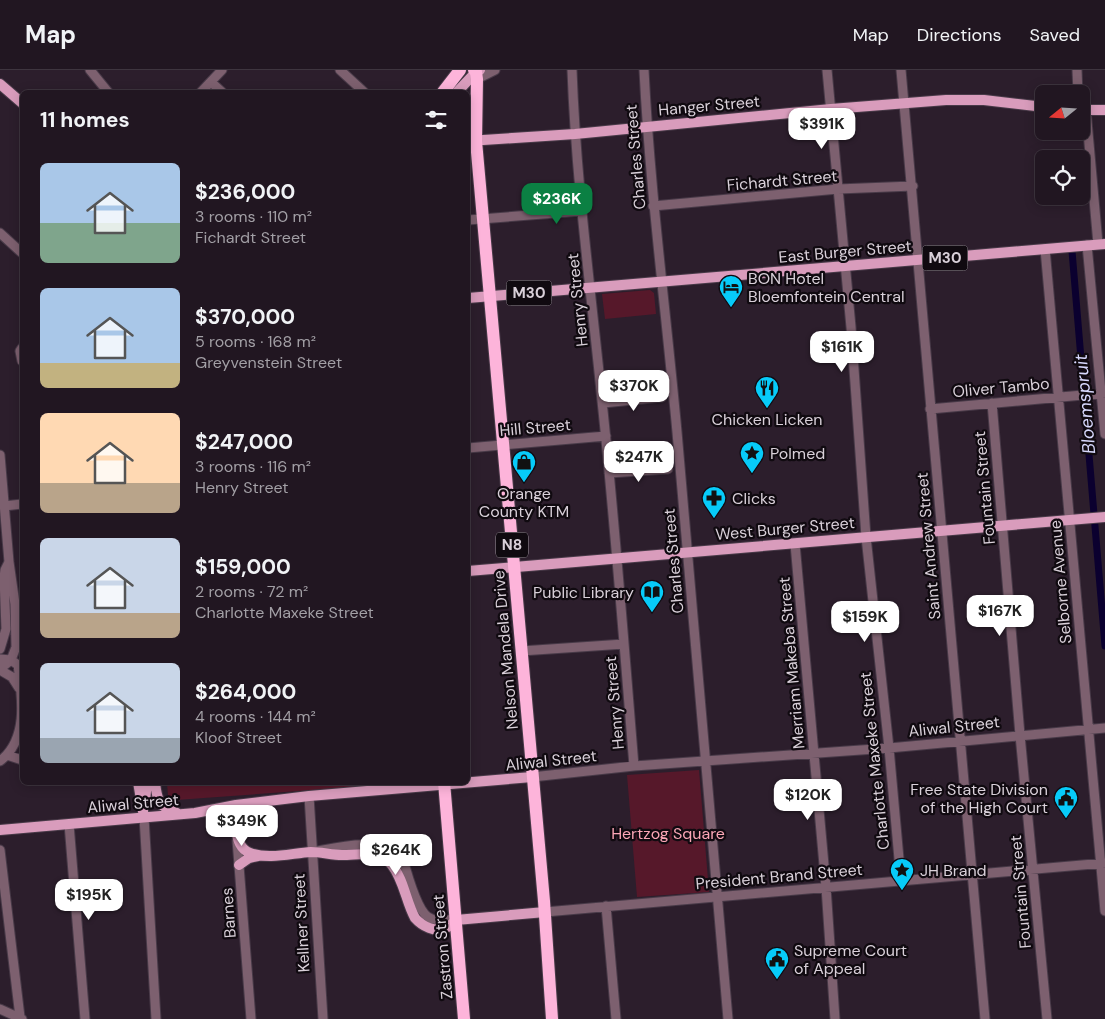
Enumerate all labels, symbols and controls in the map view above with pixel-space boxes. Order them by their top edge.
text: Map [25,19,76,50]
text: Map [853,23,889,47]
text: Directions [917,23,1002,47]
text: Saved [1030,23,1080,47]
north arrow [1035,85,1090,140]
map controls [1035,85,1090,205]
street label: Hanger Street [657,91,761,120]
street label: Charles Street [620,103,651,210]
text: 11 homes [40,106,130,134]
icon: filters [422,106,450,134]
pin: $391K [787,108,857,150]
text: $391K [799,113,845,134]
button: locate [1035,150,1090,205]
street label: Fichardt Street [726,165,838,196]
text: $236,000 [195,178,295,206]
pin: $236K [522,182,592,225]
icon: home [80,183,140,243]
text: $236K [532,188,582,209]
text: 3 rooms · 110 m² [195,206,312,227]
text: Fichardt Street [195,227,306,248]
street label: East Burger Street [778,235,913,268]
road number: M30 [922,246,968,270]
street label: Henry Street [562,252,593,348]
place label: BON Hotel Bloemfontein Central [748,268,904,307]
hotel icon: BON Hotel Bloemfontein Central [718,274,744,308]
road number: M30 [506,280,552,306]
text: $370,000 [195,303,295,331]
icon: home [80,308,140,368]
pin: $161K [807,330,877,373]
text: 5 rooms · 168 m² [195,331,316,352]
text: $161K [821,336,863,357]
text: Greyvenstein Street [195,352,342,373]
water label: Bloemspruit [1069,352,1101,455]
pin: $370K [599,370,669,412]
street label: Oliver Tambo [952,373,1050,402]
text: $370K [609,375,659,396]
restaurant icon: Chicken Licken [754,375,780,409]
place label: Chicken Licken [712,409,822,430]
street label: Hill Street [499,414,572,441]
text: $247,000 [195,428,293,456]
street label: Fountain Street [969,430,1000,545]
icon: home [80,433,140,493]
pin: $247K [604,440,674,483]
place icon: Polmed [739,440,765,474]
place label: Polmed [770,443,825,464]
text: $247K [615,446,663,467]
shop icon: Orange County KTM [511,449,537,483]
text: 3 rooms · 116 m² [195,456,311,477]
street label: Saint Andrew Street [912,472,945,620]
text: Henry Street [195,477,289,498]
place label: Orange County KTM [479,483,569,522]
pharmacy icon: Clicks [701,485,727,519]
place label: Clicks [732,488,776,509]
street label: Charles Street [658,507,689,614]
street label: West Burger Street [715,512,856,545]
street label: Selborne Avenue [1045,519,1076,645]
road number: N8 [496,532,528,558]
text: $159,000 [195,553,291,581]
icon: home [80,558,140,618]
street label: Nelson Mandela Drive [488,570,523,730]
street label: Merriam Makeba Street [774,576,809,750]
library icon: Public Library [639,579,665,613]
text: 2 rooms · 72 m² [195,581,308,602]
place label: Public Library [533,582,634,603]
pin: $167K [965,594,1035,637]
pin: $159K [830,600,900,643]
text: $167K [978,600,1022,621]
text: Charlotte Maxeke Street [195,602,374,623]
text: $159K [842,606,888,627]
street label: Henry Street [600,655,629,750]
street label: Charlotte Maxeke Street [855,671,894,851]
text: $264,000 [195,678,296,706]
icon: home [80,683,140,743]
text: 4 rooms · 144 m² [195,706,316,727]
street label: Aliwal Street [907,711,1001,742]
text: Kloof Street [195,727,282,748]
street label: Aliwal Street [504,745,598,776]
pin: $120K [773,778,843,821]
place label: Free State Division of the High Court [910,779,1048,818]
text: $120K [785,784,831,805]
public building icon: Free State Division of the High Court [1053,785,1079,819]
street label: Aliwal Street [86,789,180,818]
pin: $349K [207,804,277,847]
text: $349K [217,810,267,831]
park label: Hertzog Square [611,823,725,844]
pin: $264K [361,834,431,876]
street label: Fountain Street [1005,834,1036,949]
text: $264K [371,839,421,860]
place icon: JH Brand [889,857,915,891]
street label: President Brand Street [695,859,864,894]
place label: JH Brand [920,860,987,881]
street label: Kellner Street [288,873,315,973]
pin: $195K [54,878,124,921]
text: $195K [66,884,112,905]
street label: Barnes [216,887,241,939]
street label: Zastron Street [427,894,458,1000]
place label: Supreme Court of Appeal [794,940,907,979]
public building icon: Supreme Court of Appeal [764,946,790,980]

